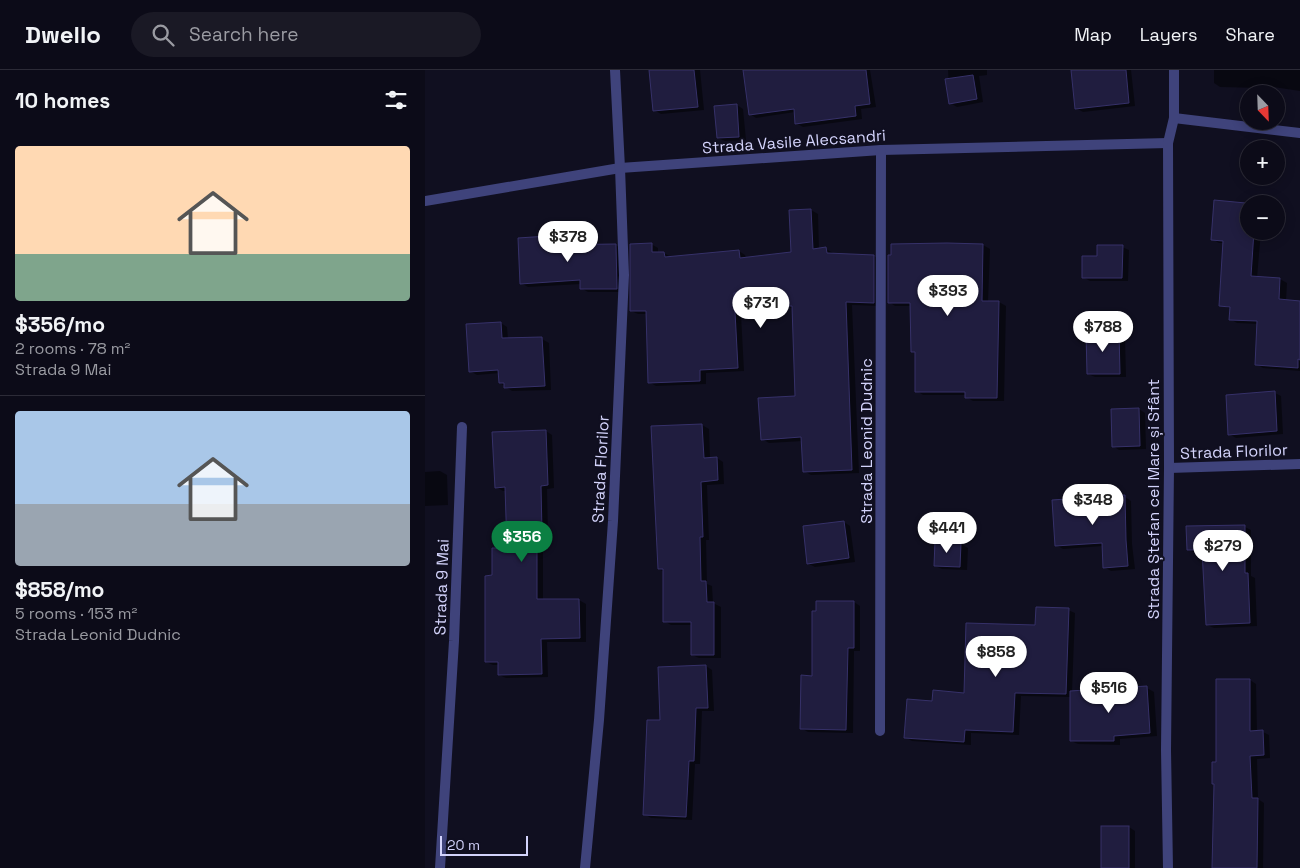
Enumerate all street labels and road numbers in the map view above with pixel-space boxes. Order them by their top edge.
street label: Strada Vasile Alecsandri [701,125,887,158]
street label: Strada Leonid Dudnic [856,358,877,524]
street label: Strada Ștefan cel Mare și Sfânt [1143,379,1164,619]
street label: Strada Florilor [587,415,614,523]
street label: Strada Florilor [1180,439,1288,464]
street label: Strada 9 Mai [429,538,454,636]

